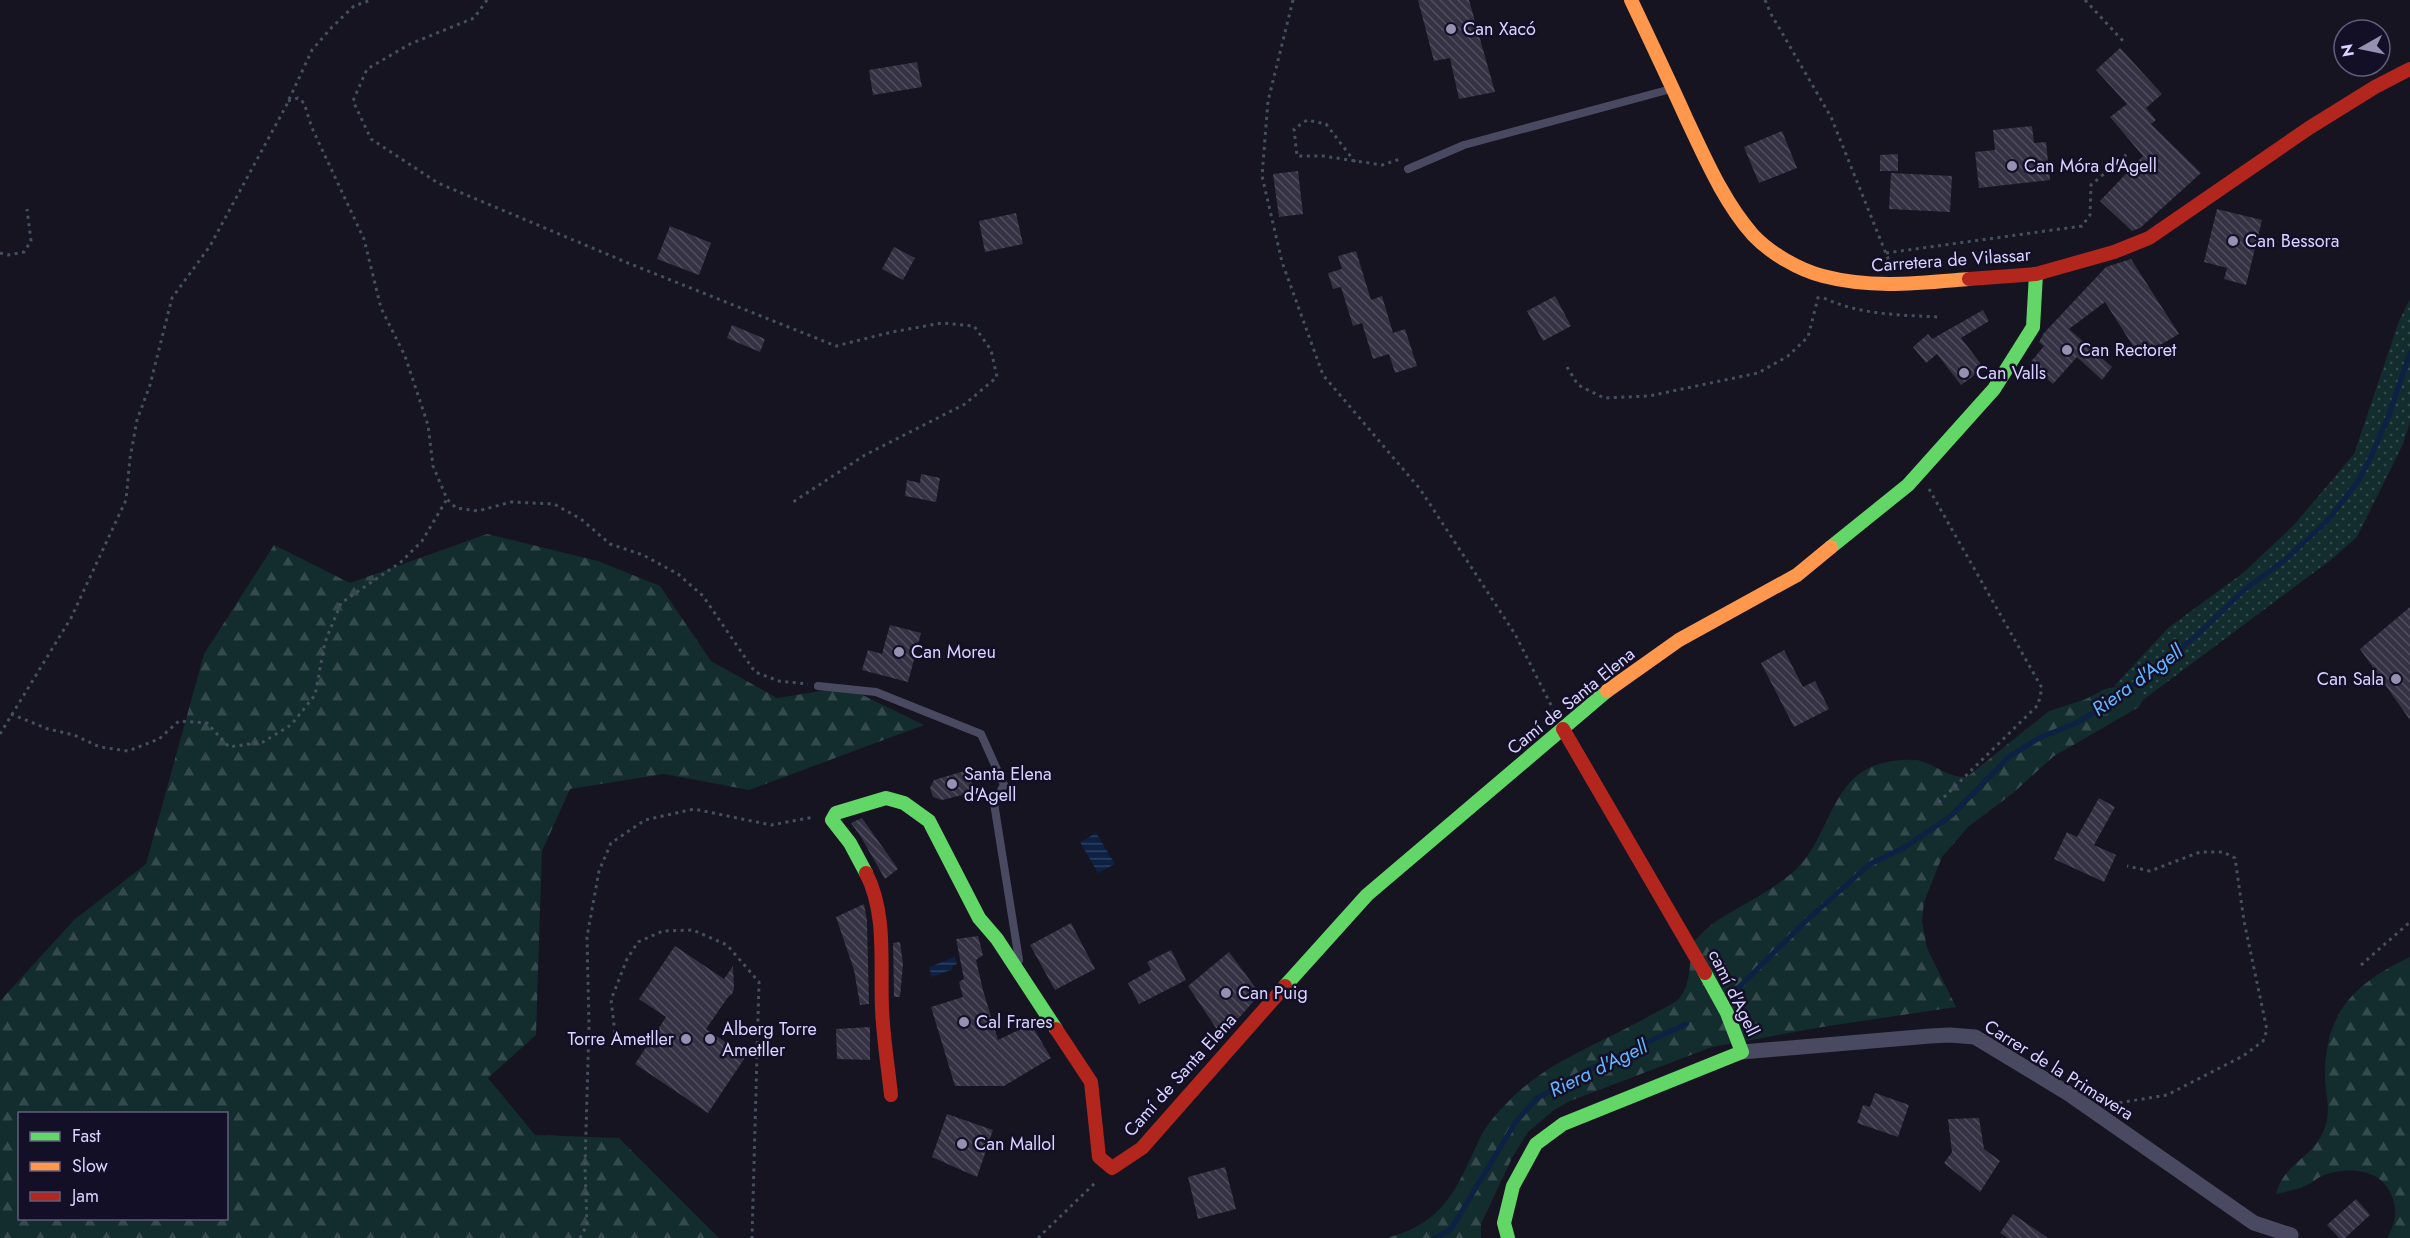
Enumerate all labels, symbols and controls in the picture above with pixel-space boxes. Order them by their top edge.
place label: Can Xacó [1463,16,1536,42]
north arrow [2332,18,2392,78]
marker: Can Xacó [1444,22,1458,36]
text: N [2335,42,2360,58]
place label: Can Móra d'Agell [2024,153,2157,179]
marker: Can Móra d'Agell [2005,159,2019,173]
place label: Can Bessora [2245,228,2339,254]
marker: Can Bessora [2226,234,2240,248]
street label: Carretera de Vilassar [1870,241,2032,279]
place label: Can Rectoret [2079,337,2177,363]
marker: Can Rectoret [2060,343,2074,357]
place label: Can Valls [1976,360,2046,386]
marker: Can Valls [1957,366,1971,380]
water label: Riera d'Agell [2086,637,2190,723]
place label: Can Moreu [911,639,996,665]
street label: Camí de Santa Elena [1501,641,1641,761]
marker: Can Moreu [892,645,906,659]
place label: Can Sala [2317,666,2384,692]
marker: Can Sala [2389,672,2403,686]
place label: Santa Elena d'Agell [964,761,1052,808]
marker: Santa Elena d'Agell [945,777,959,791]
street label: camí d'Agell [1702,945,1766,1041]
place label: Can Puig [1238,980,1308,1006]
marker: Can Puig [1219,986,1233,1000]
street label: Camí de Santa Elena [1118,1008,1242,1142]
place label: Cal Frares [976,1009,1052,1035]
street label: Carrer de la Primavera [1979,1013,2139,1127]
marker: Cal Frares [957,1015,971,1029]
place label: Alberg Torre Ametller [722,1016,817,1063]
place label: Torre Ametller [568,1026,675,1052]
marker: Torre Ametller [679,1032,693,1046]
marker: Alberg Torre Ametller [703,1032,717,1046]
water label: Riera d'Agell [1544,1032,1654,1105]
legend [18,1112,228,1220]
text: Fast [72,1123,101,1149]
place label: Can Mallol [974,1131,1055,1157]
marker: Can Mallol [955,1137,969,1151]
text: Slow [72,1153,109,1179]
text: Jam [70,1183,99,1209]

